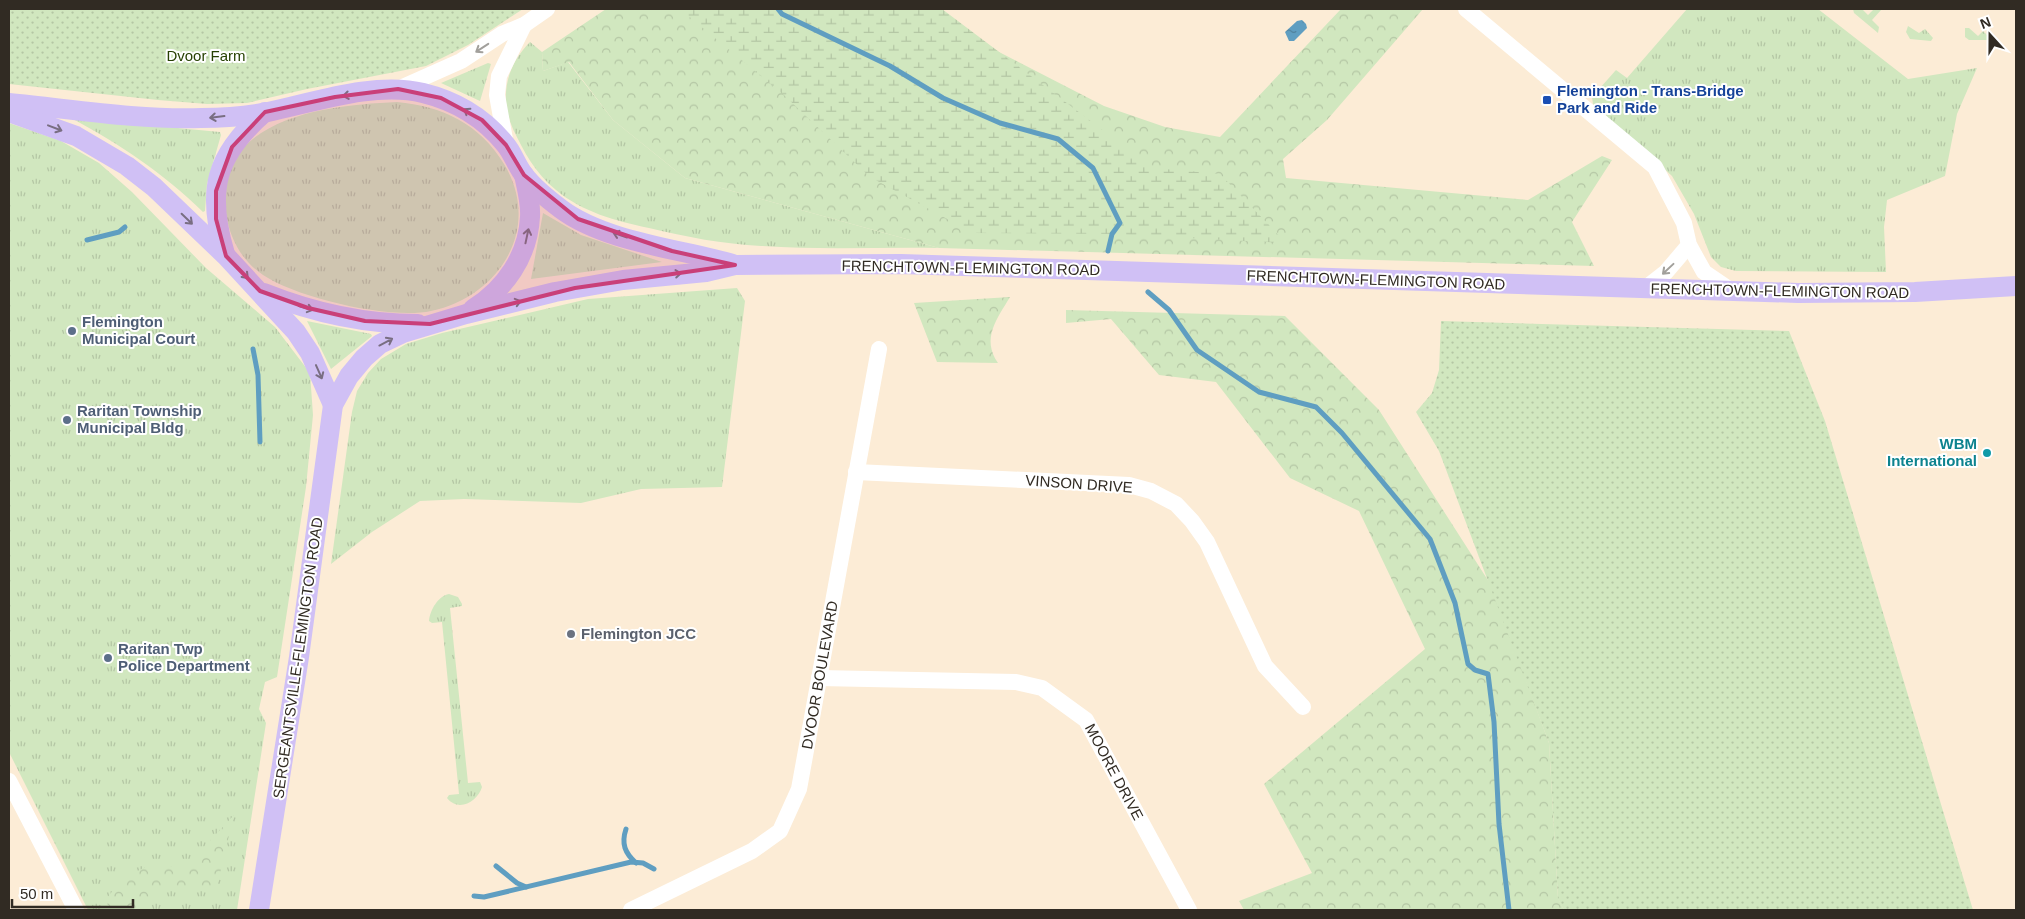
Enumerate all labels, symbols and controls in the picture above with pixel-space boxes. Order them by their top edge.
north arrow [1965,10,2015,60]
text: N [1978,14,1993,32]
one-way arrow [475,43,489,53]
park label: Dvoor Farm [166,47,246,64]
place label: Flemington - Trans-Bridge Park and Ride [1557,82,1744,116]
one-way arrow [342,90,358,100]
marker: Flemington - Trans-Bridge Park and Ride [1541,94,1553,106]
one-way arrow [464,107,478,117]
one-way arrow [209,112,225,121]
one-way arrow [47,123,62,133]
one-way arrow [181,213,194,225]
one-way arrow [522,229,532,245]
one-way arrow [613,230,628,239]
street label: FRENCHTOWN-FLEMINGTON ROAD [842,257,1101,278]
one-way arrow [1661,263,1674,275]
street label: FRENCHTOWN-FLEMINGTON ROAD [1246,266,1506,293]
one-way arrow [237,267,249,280]
one-way arrow [665,270,681,279]
street label: FRENCHTOWN-FLEMINGTON ROAD [1651,280,1910,301]
one-way arrow [505,297,521,307]
one-way arrow [297,303,313,313]
place label: Flemington Municipal Court [82,313,195,347]
marker: Flemington Municipal Court [66,325,78,337]
one-way arrow [378,337,393,347]
one-way arrow [315,365,325,380]
place label: Raritan Township Municipal Bldg [77,402,202,436]
marker: Raritan Township Municipal Bldg [61,414,73,426]
place label: WBM International [1887,435,1977,469]
marker: WBM International [1981,447,1993,459]
street label: VINSON DRIVE [1025,471,1133,496]
street label: SERGEANTSVILLE-FLEMINGTON ROAD [269,516,326,800]
street label: DVOOR BOULEVARD [798,599,841,751]
place label: Flemington JCC [581,625,696,642]
marker: Flemington JCC [565,628,577,640]
place label: Raritan Twp Police Department [118,640,250,674]
marker: Raritan Twp Police Department [102,652,114,664]
street label: MOORE DRIVE [1082,721,1147,823]
scale bar [12,876,134,908]
text: 50 m [20,885,53,902]

